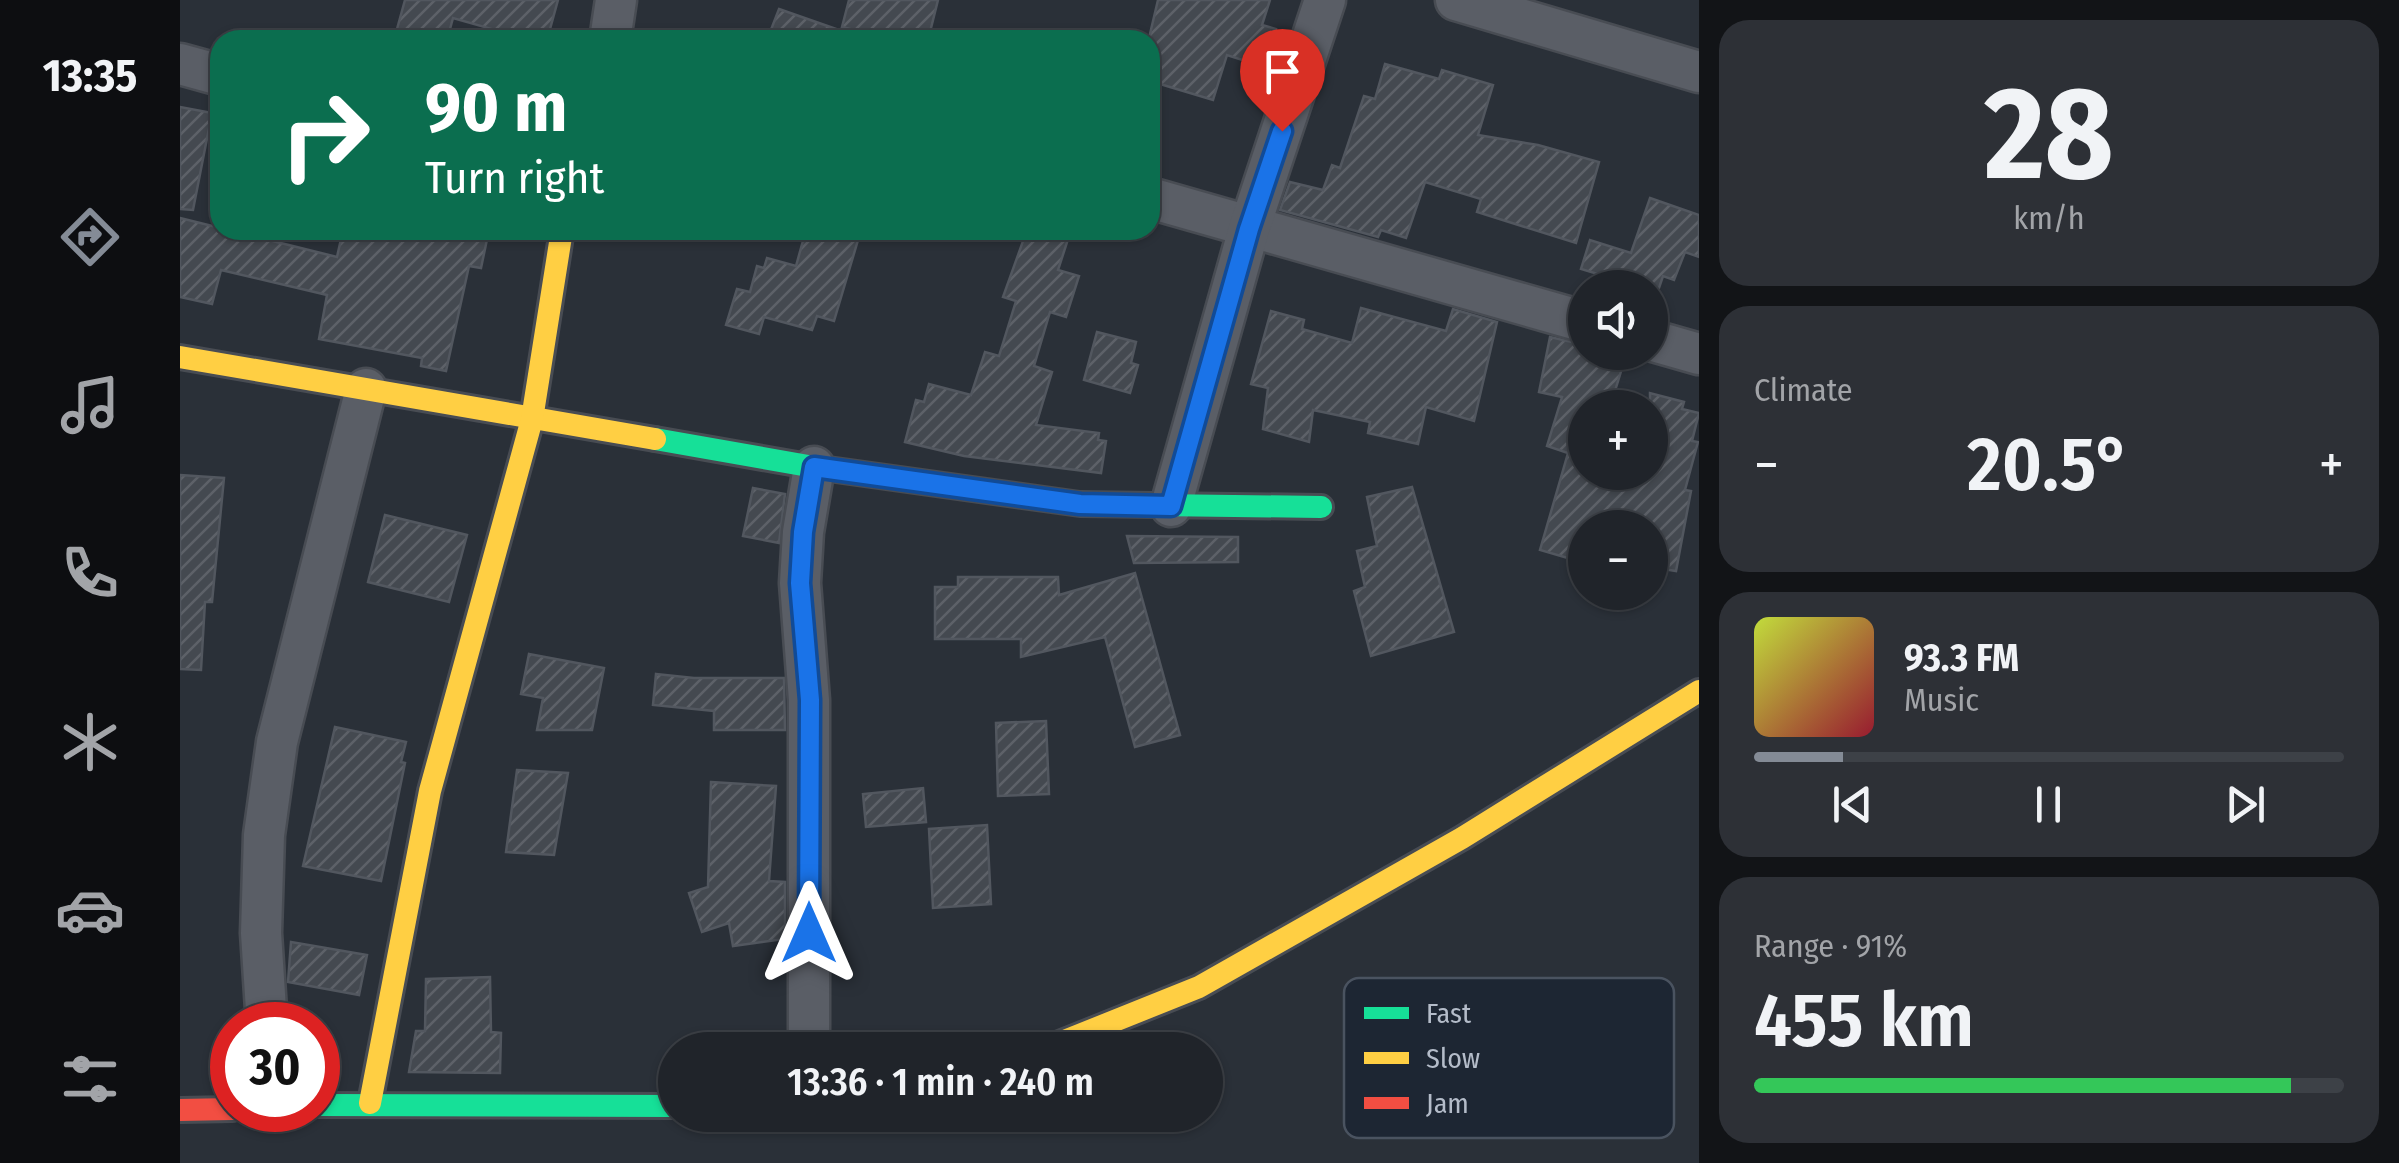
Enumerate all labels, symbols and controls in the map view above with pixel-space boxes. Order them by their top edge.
pin [1240,29,1325,132]
icon: arrive [1255,44,1310,99]
text: 13:35 [43,49,137,103]
text: 28 [1985,56,2113,212]
text: 90 m [425,66,567,150]
icon: right [260,70,390,200]
text: Turn right [425,151,604,205]
text: km/h [2013,199,2085,237]
icon: directions [55,202,125,272]
map controls [1568,270,1668,610]
button: sound [1568,270,1668,370]
icon: music [55,370,125,440]
text: Climate [1754,371,1853,409]
button: + [1568,390,1668,490]
text: 20.5° [1967,420,2131,510]
text: − [1754,432,1779,498]
text: + [2319,432,2344,498]
button: − [1568,510,1668,610]
icon: phone [55,538,125,608]
text: 93.3 FM [1904,635,2019,681]
text: Music [1904,681,1979,719]
icon: climate [55,707,125,777]
icon: previous [1825,777,1880,832]
icon: pause [2021,777,2076,832]
icon: next [2218,777,2273,832]
icon: car [55,875,125,945]
position arrow [757,881,861,985]
text: Range · 91% [1754,927,1907,965]
text: 455 km [1754,976,1974,1066]
legend [1344,978,1674,1138]
text: Fast [1426,997,1472,1030]
speed limit sign: 30 [210,1002,340,1132]
text: Slow [1426,1042,1480,1075]
icon: filters [55,1044,125,1114]
text: 13:36 · 1 min · 240 m [787,1059,1094,1105]
text: Jam [1426,1087,1469,1120]

